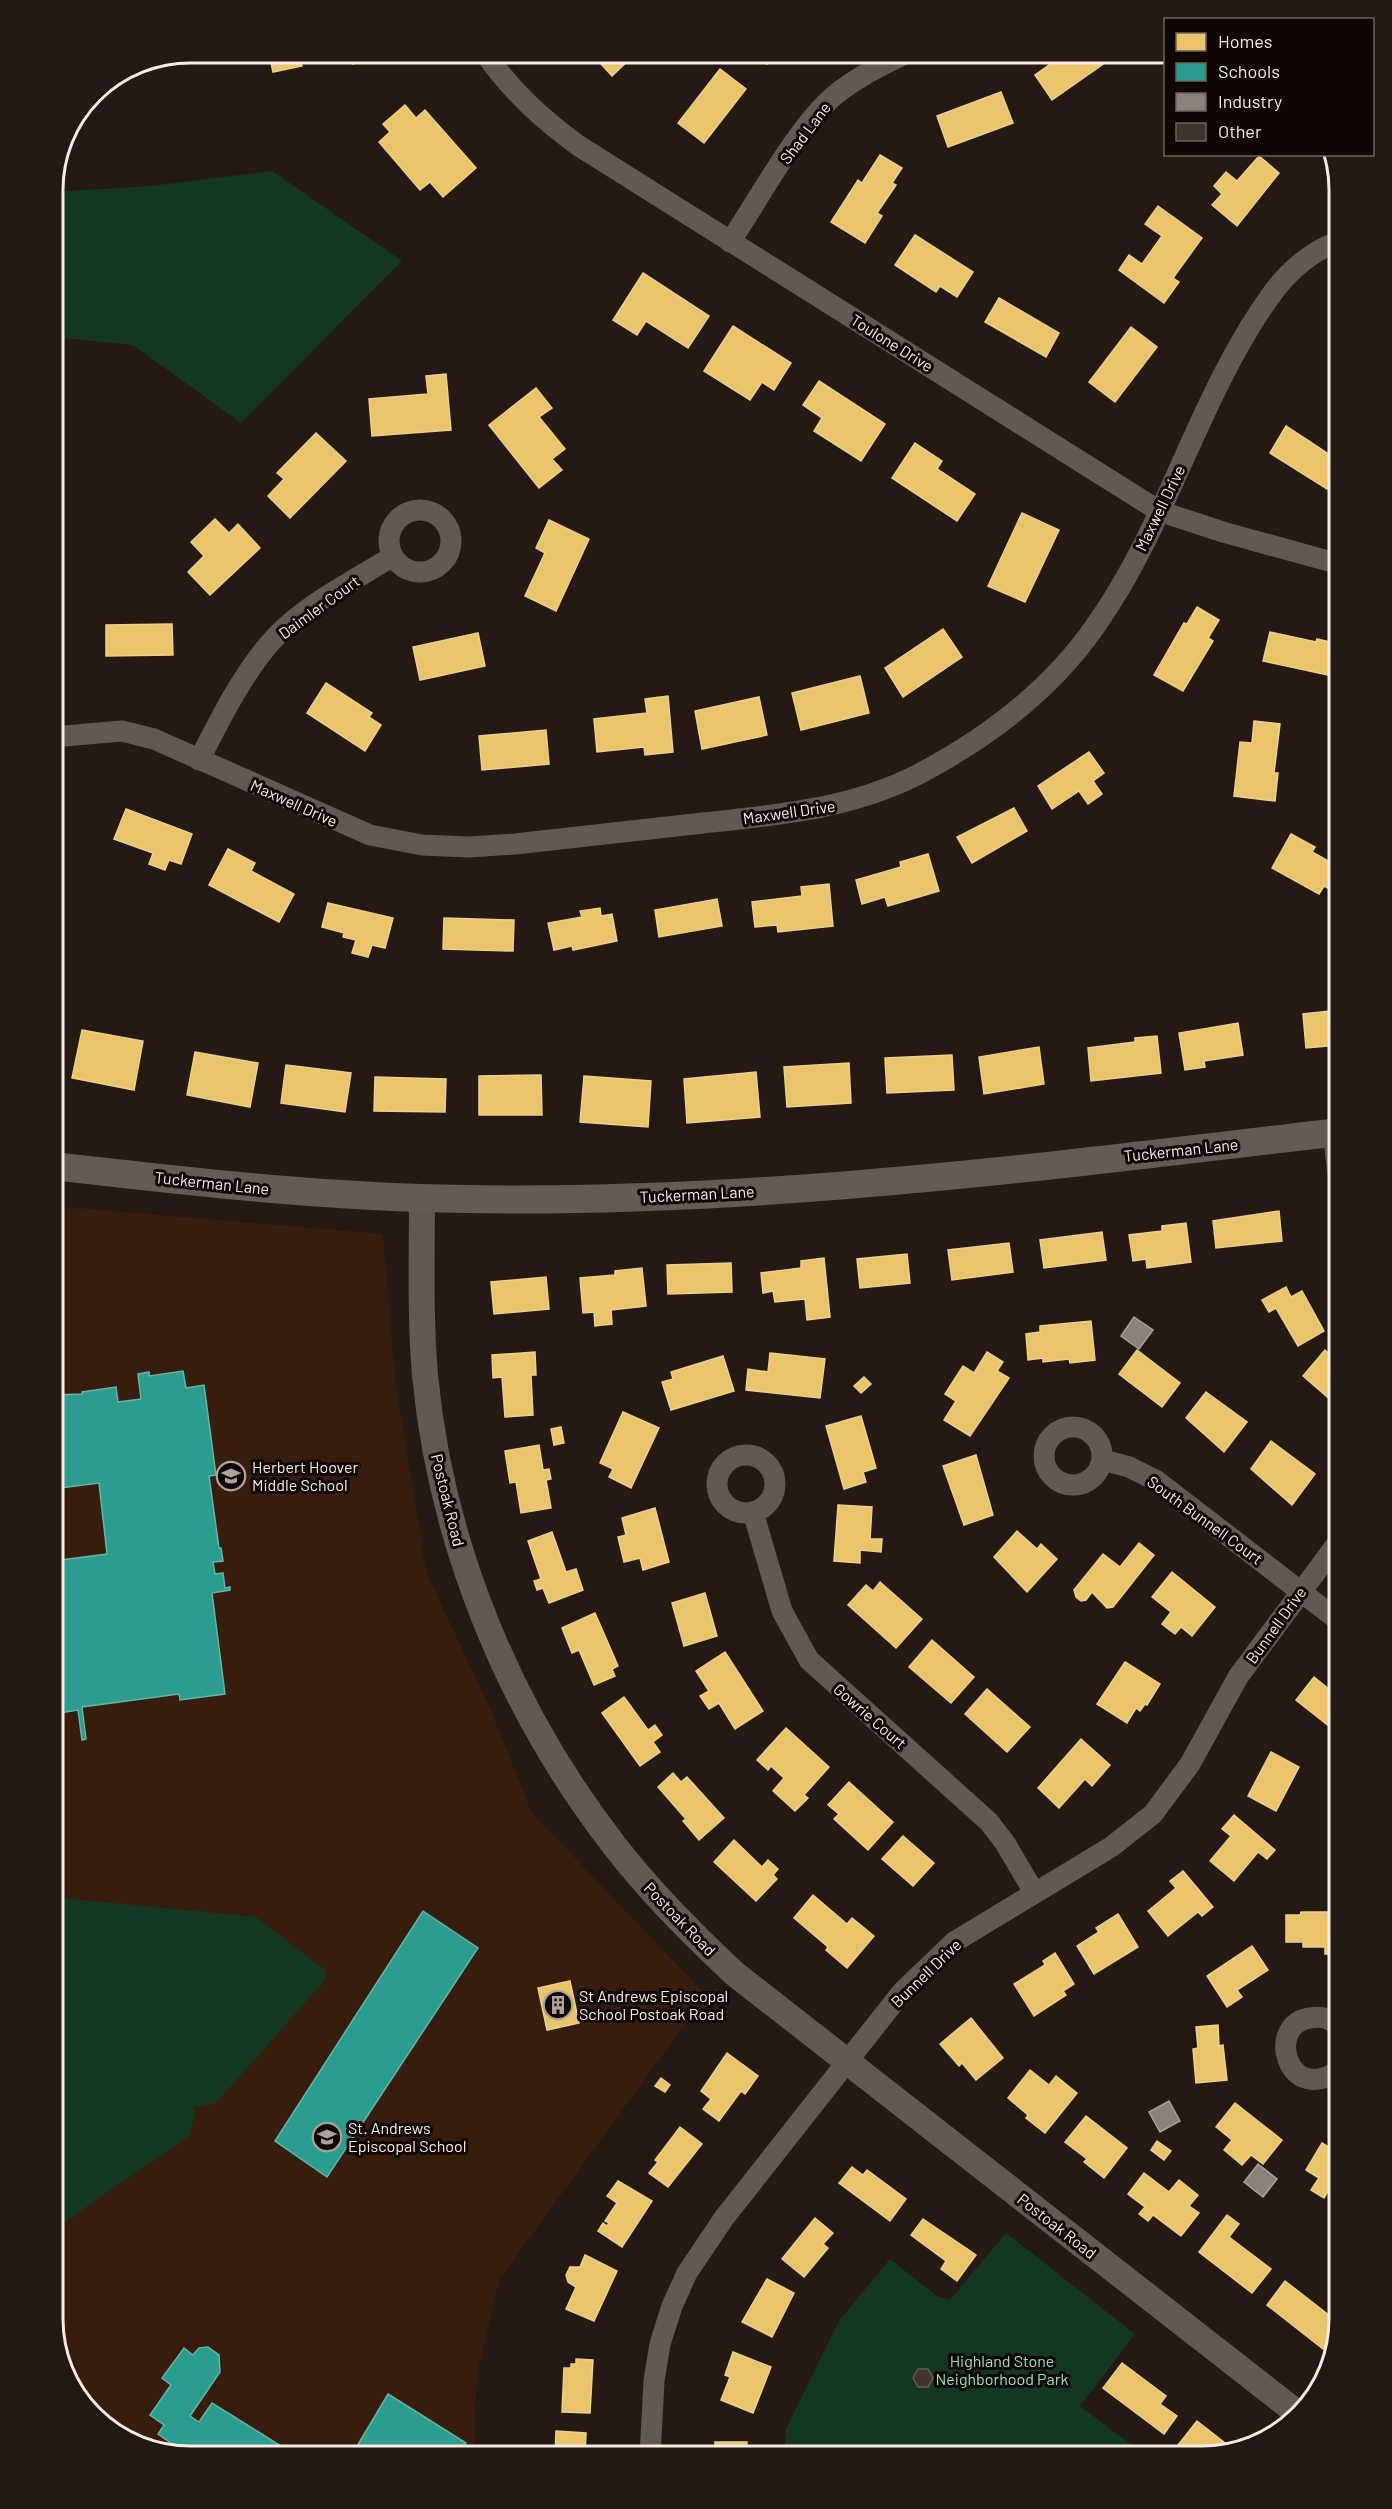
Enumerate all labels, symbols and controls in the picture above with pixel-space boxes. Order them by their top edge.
legend [1164,18,1374,156]
text: Homes [1218,30,1272,52]
text: Schools [1218,60,1280,82]
text: Industry [1218,90,1282,112]
street label: Shad Lane [775,98,834,167]
text: Other [1218,120,1262,142]
street label: Toulone Drive [848,310,937,375]
street label: Maxwell Drive [1131,462,1189,554]
street label: Daimler Court [275,571,363,642]
street label: Maxwell Drive [248,775,341,830]
street label: Maxwell Drive [741,796,836,827]
street label: Tuckerman Lane [1123,1134,1239,1165]
street label: Tuckerman Lane [154,1167,270,1198]
street label: Tuckerman Lane [639,1181,755,1206]
street label: Postoak Road [428,1452,469,1548]
place label: Herbert Hoover Middle School [252,1457,358,1494]
school or university icon: Herbert Hoover Middle School [215,1460,247,1492]
street label: South Bunnell Court [1144,1471,1267,1568]
street label: Bunnell Drive [1241,1583,1310,1667]
street label: Gowrie Court [830,1679,911,1752]
street label: Postoak Road [641,1878,720,1959]
street label: Bunnell Drive [887,1934,965,2011]
place label: St Andrews Episcopal School Postoak Road [579,1986,728,2023]
building icon: St Andrews Episcopal School Postoak Road [542,1989,574,2021]
place label: St. Andrews Episcopal School [348,2118,466,2155]
school or university icon: St. Andrews Episcopal School [311,2121,343,2153]
street label: Postoak Road [1014,2189,1100,2262]
park label: Highland Stone Neighborhood Park [935,2351,1069,2388]

